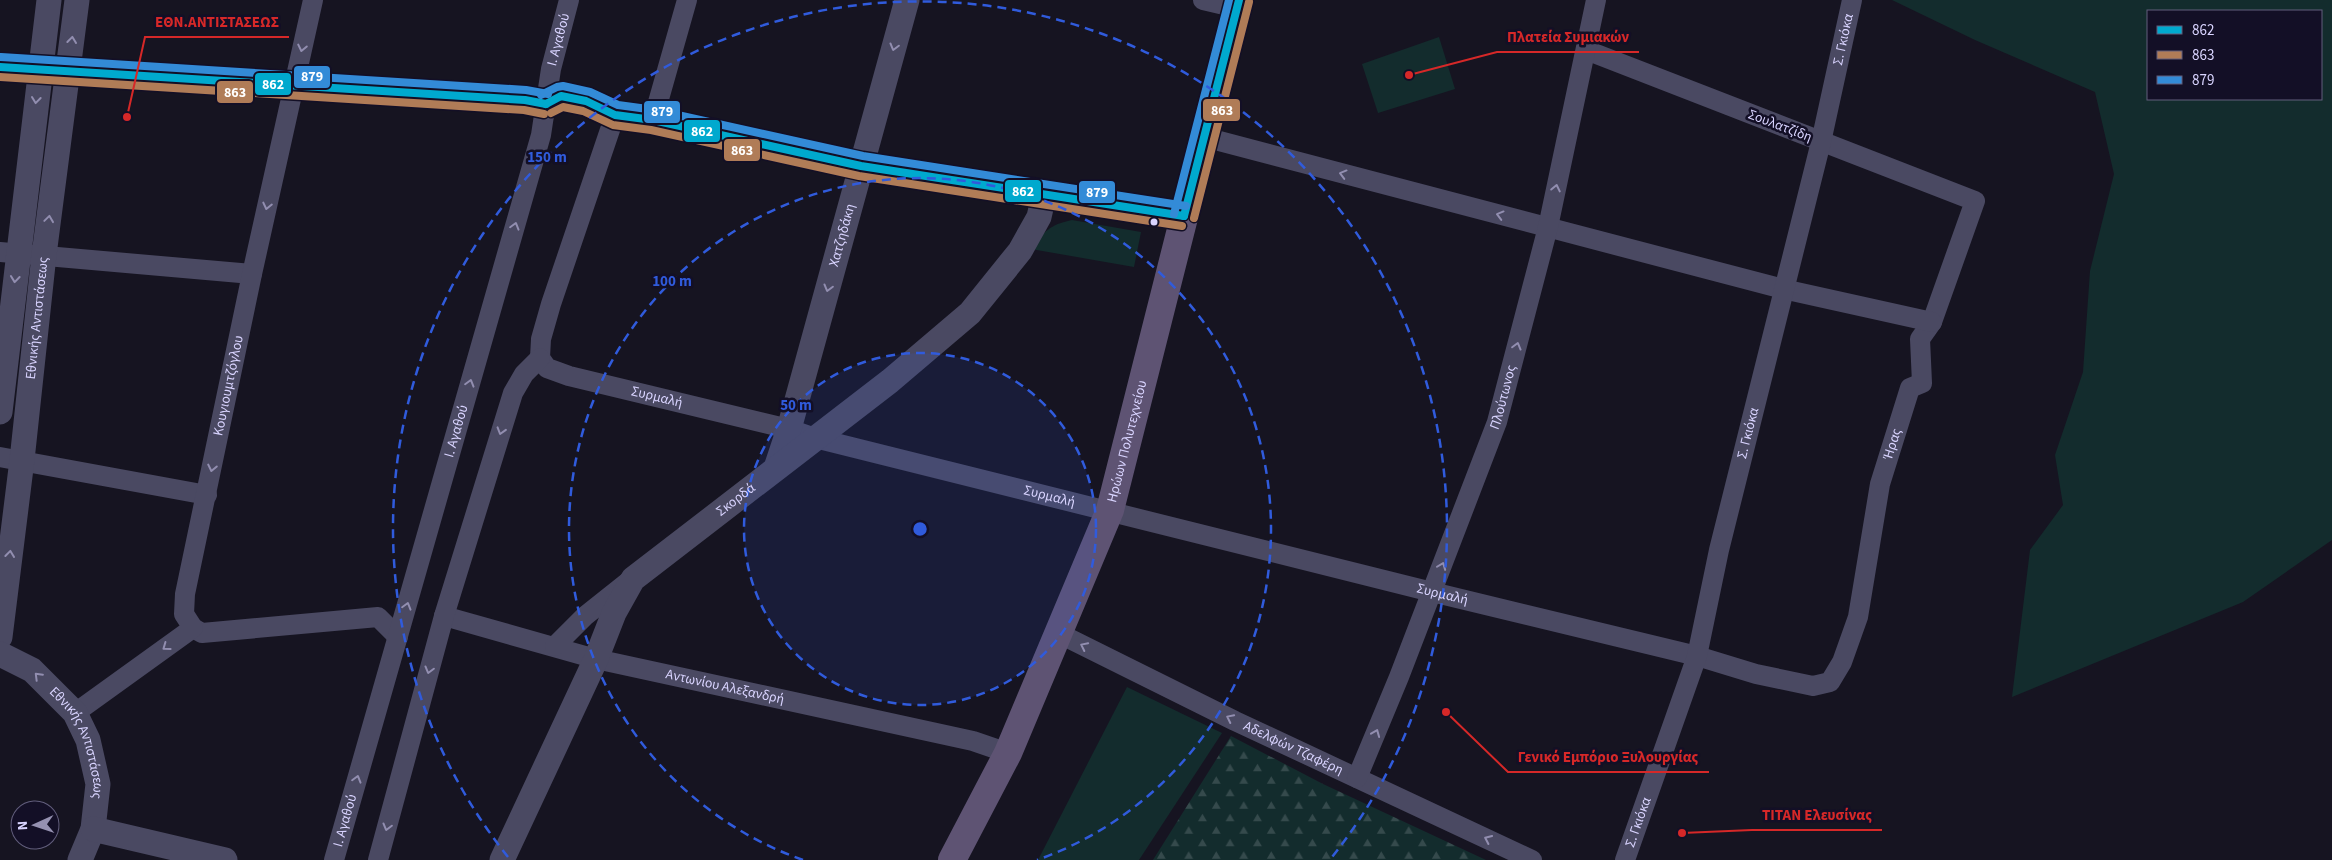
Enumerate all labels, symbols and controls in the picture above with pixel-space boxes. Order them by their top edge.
callout: ΕΘΝ.ΑΝΤΙΣΤΑΣΕΩΣ [145,7,289,37]
legend [2147,10,2322,100]
street label: Ι. Αγαθού [542,11,575,68]
text: ΕΘΝ.ΑΝΤΙΣΤΑΣΕΩΣ [155,12,279,33]
street label: Σ. Γκιόκα [1828,12,1859,67]
text: 862 [2192,20,2214,41]
callout: Πλατεία Συμιακών [1497,22,1639,52]
text: Πλατεία Συμιακών [1507,27,1629,48]
one-way arrow [66,36,77,44]
one-way arrow [889,42,899,51]
one-way arrow [298,43,308,52]
text: 863 [2192,45,2214,66]
line badge: 879 [293,65,331,89]
text: 879 [301,67,323,87]
text: 879 [2192,70,2214,91]
line badge: 862 [254,72,292,96]
text: 862 [262,75,284,95]
line badge: 863 [216,80,254,104]
text: 863 [224,83,246,103]
one-way arrow [31,97,42,105]
line badge: 863 [1202,98,1241,122]
line badge: 879 [643,100,681,124]
text: 863 [1211,101,1233,121]
text: 879 [651,102,673,122]
street label: Σουλατζίδη [1745,105,1815,147]
line badge: 862 [683,119,721,143]
text: 862 [691,122,713,142]
line badge: 863 [723,138,761,162]
text: 863 [731,141,753,161]
text: 150 m [527,147,567,168]
one-way arrow [1340,169,1348,179]
line badge: 862 [1004,179,1042,203]
line badge: 879 [1078,180,1116,204]
text: 862 [1012,182,1034,202]
text: 879 [1086,183,1108,203]
one-way arrow [1550,184,1561,193]
one-way arrow [262,202,273,211]
street label: Χατζηδάκη [824,202,860,269]
one-way arrow [1496,210,1505,221]
one-way arrow [43,214,54,222]
unlabelled marker [1149,217,1159,227]
one-way arrow [509,223,519,231]
street label: Εθνικής Αντιστάσεως [21,256,54,380]
text: 100 m [652,271,692,292]
one-way arrow [9,275,20,283]
one-way arrow [823,284,833,292]
street label: Κουγιουμτζόγλου [208,334,249,438]
one-way arrow [1511,342,1522,351]
street label: Πλούτωνος [1485,363,1521,433]
street label: Ηρώων Πολυτεχνείου [1102,378,1152,505]
one-way arrow [465,379,475,387]
street label: Συρμαλή [629,381,685,413]
text: 50 m [780,395,812,416]
street label: Ι. Αγαθού [439,402,473,460]
street label: Σ. Γκιόκα [1732,405,1764,461]
one-way arrow [497,426,507,434]
street label: Ήρας [1878,426,1907,463]
one-way arrow [207,464,218,472]
street label: Σκορδά [712,478,760,521]
street label: Συρμαλή [1022,480,1077,513]
centre of rings [911,520,929,538]
one-way arrow [5,550,15,558]
one-way arrow [1436,562,1446,571]
street label: Συρμαλή [1415,579,1470,610]
one-way arrow [401,602,412,611]
one-way arrow [162,641,172,650]
one-way arrow [1080,642,1089,652]
street label: Αντωνίου Αλεξανδρή [664,664,786,710]
one-way arrow [424,666,435,675]
one-way arrow [35,673,44,682]
street label: Εθνικής Αντιστάσεως [44,682,108,800]
one-way arrow [1226,714,1235,725]
street label: Αδελφών Τζαφέρη [1240,716,1346,780]
one-way arrow [1369,729,1380,738]
callout: Γενικό Εμπόριο Ξυλουργίας [1508,742,1709,772]
text: Γενικό Εμπόριο Ξυλουργίας [1518,747,1699,768]
one-way arrow [352,776,362,784]
street label: Ι. Αγαθού [328,792,362,849]
street label: Σ. Γκιόκα [1620,794,1656,850]
north arrow [10,800,60,850]
callout: TITAN Ελευσίνας [1752,800,1882,830]
text: TITAN Ελευσίνας [1762,805,1872,826]
text: N [13,820,33,831]
one-way arrow [382,823,393,831]
one-way arrow [1484,835,1493,846]

